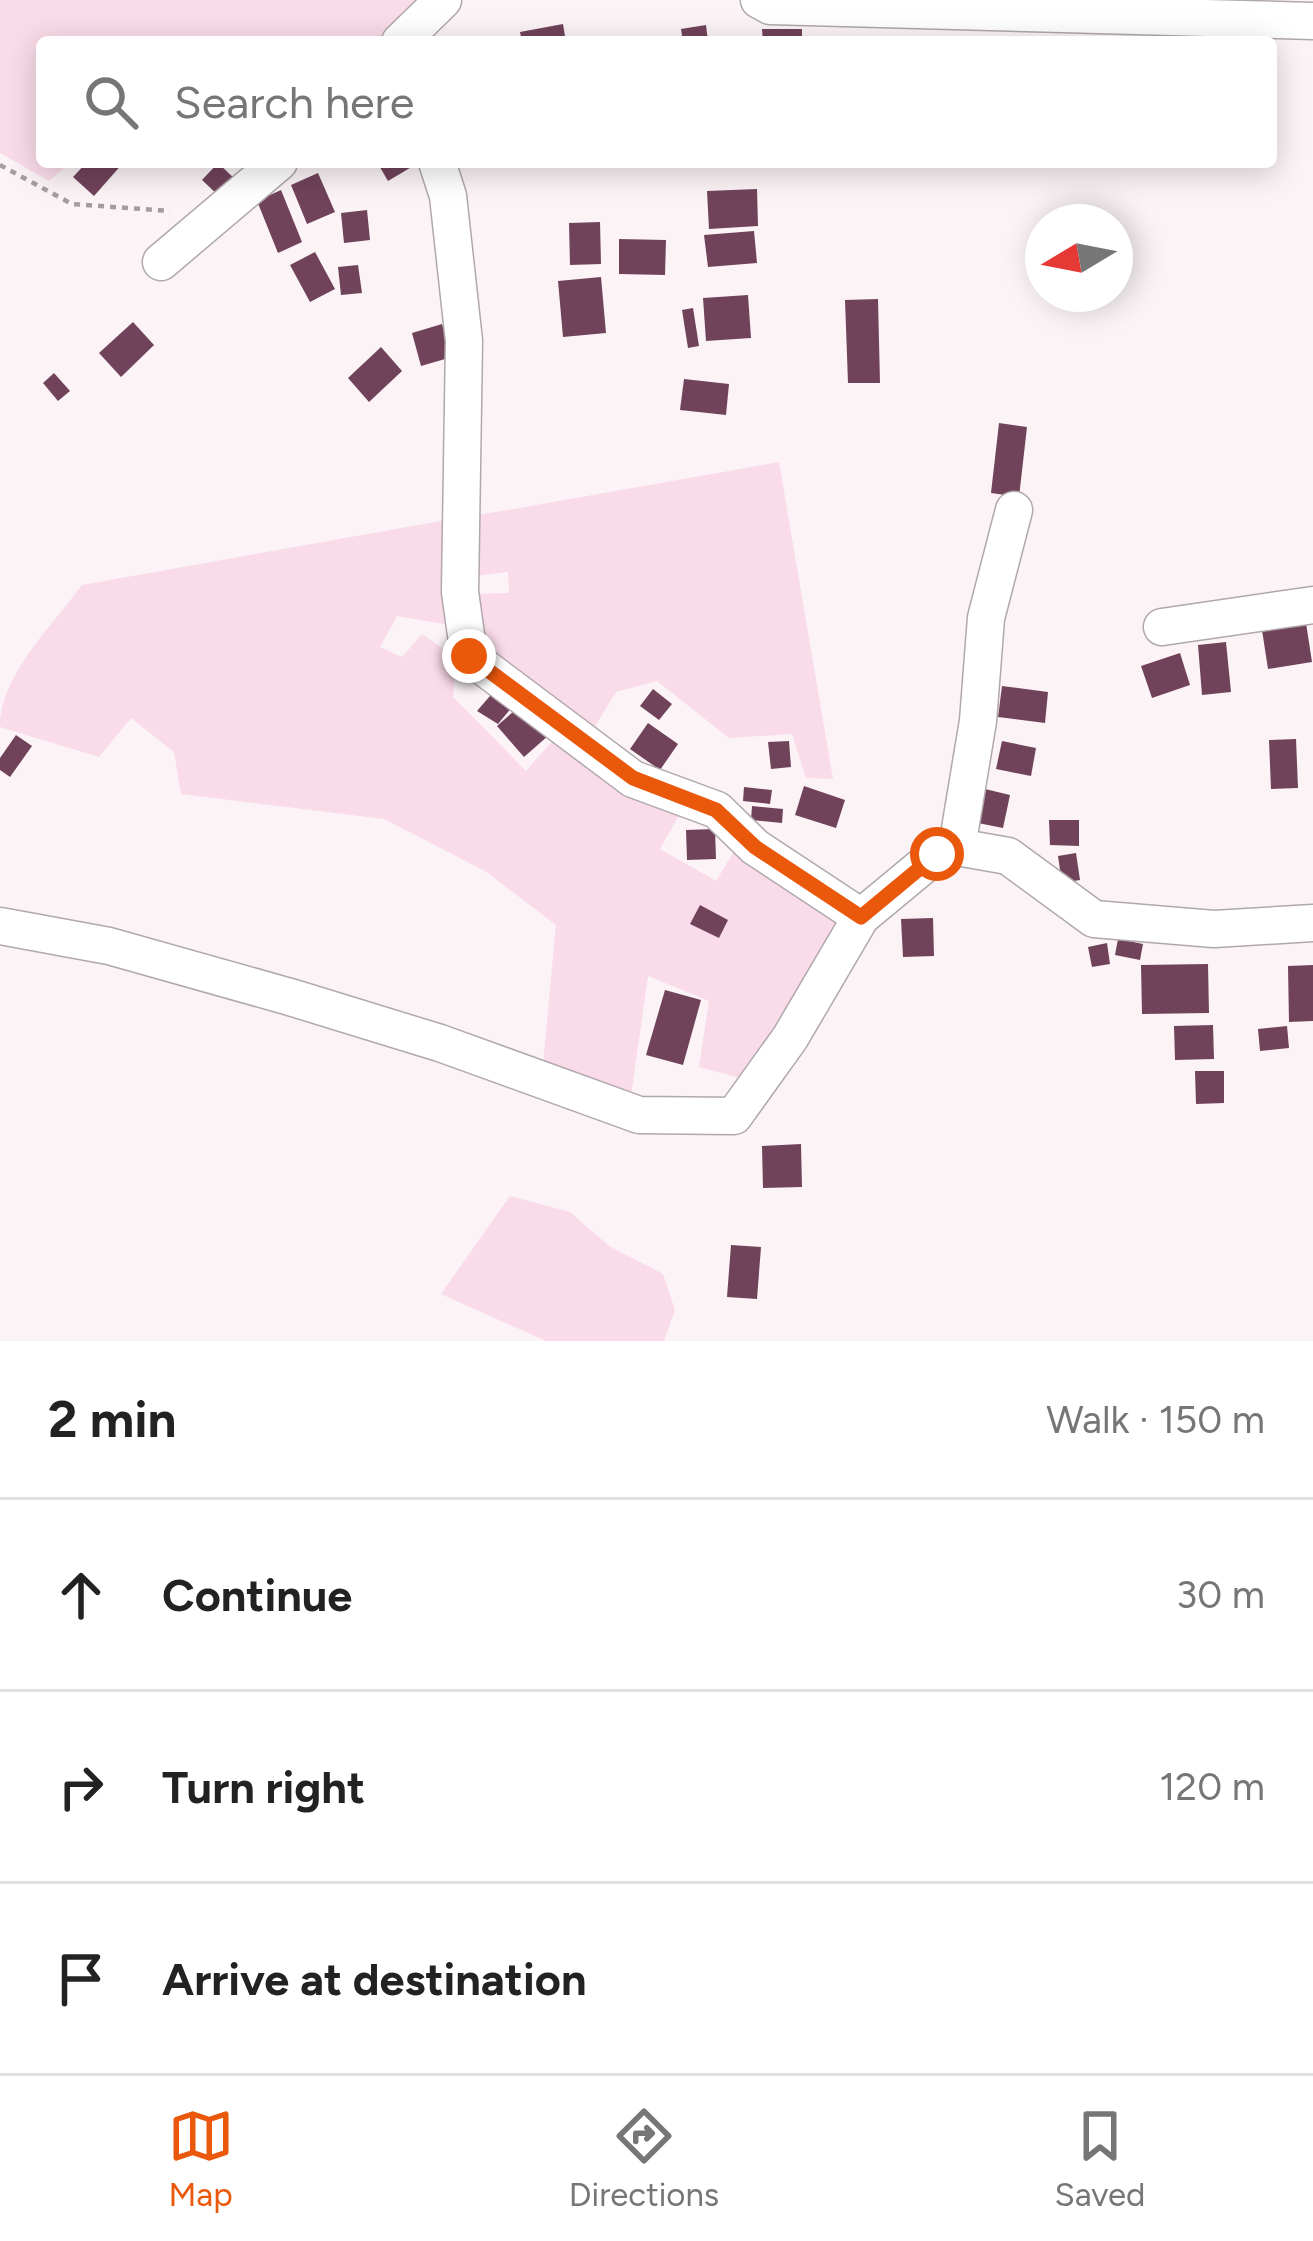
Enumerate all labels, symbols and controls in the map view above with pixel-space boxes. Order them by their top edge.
search box [36,36,1277,168]
icon: search [78,69,144,135]
text: Search here [174,75,414,129]
north arrow [1025,204,1133,312]
route end [442,629,496,683]
route start [910,827,964,881]
text: 2 min [48,1389,176,1450]
text: Walk · 150 m [1046,1396,1265,1443]
icon: ahead [48,1562,114,1628]
text: Continue [162,1568,352,1622]
text: 30 m [1176,1571,1265,1618]
icon: right [48,1754,114,1820]
text: Turn right [162,1760,365,1814]
text: 120 m [1159,1763,1265,1810]
icon: arrive [48,1946,114,2012]
text: Arrive at destination [162,1952,586,2006]
tab: Map [168,2103,234,2214]
tab: Directions [569,2103,719,2214]
tab: Saved [1054,2103,1145,2214]

